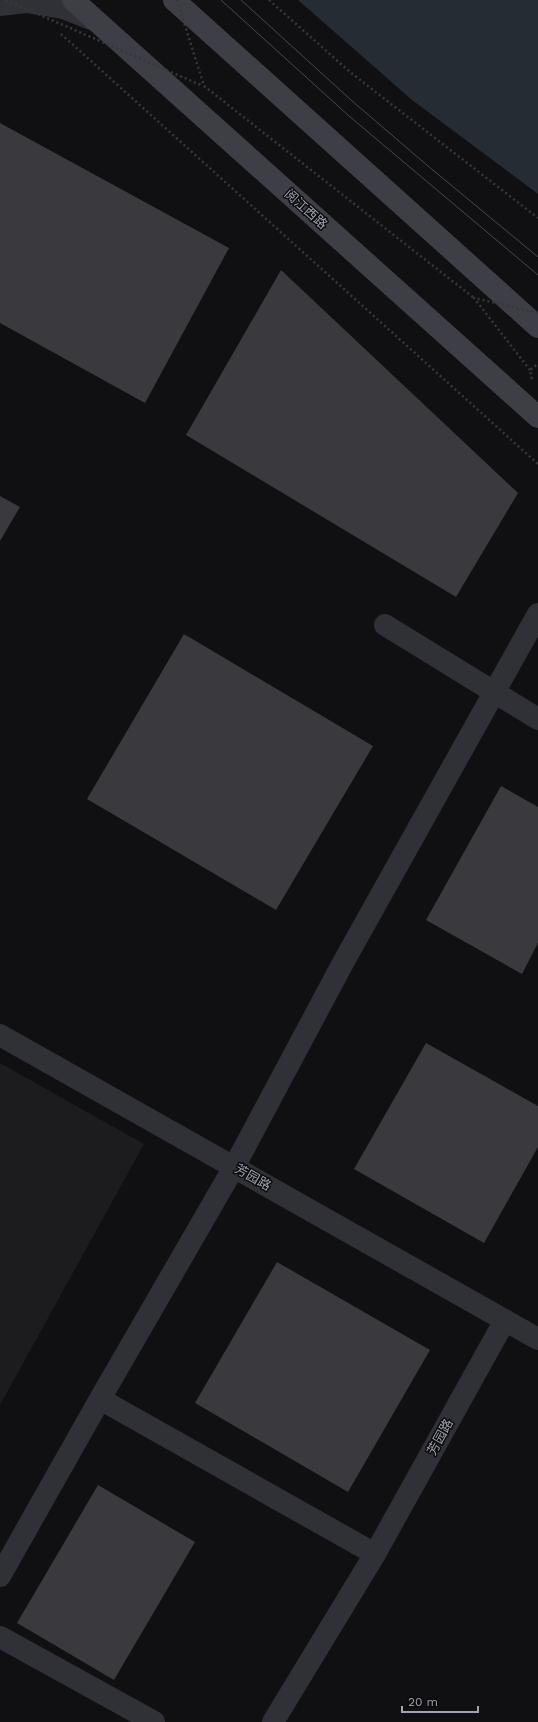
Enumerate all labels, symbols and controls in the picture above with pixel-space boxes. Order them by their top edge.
street label: 阅江西路 [282,186,330,232]
street label: 芳园路 [232,1161,274,1193]
street label: 芳园路 [424,1416,456,1458]
scale bar [402,1688,478,1714]
text: 20 m [408,1695,438,1709]

